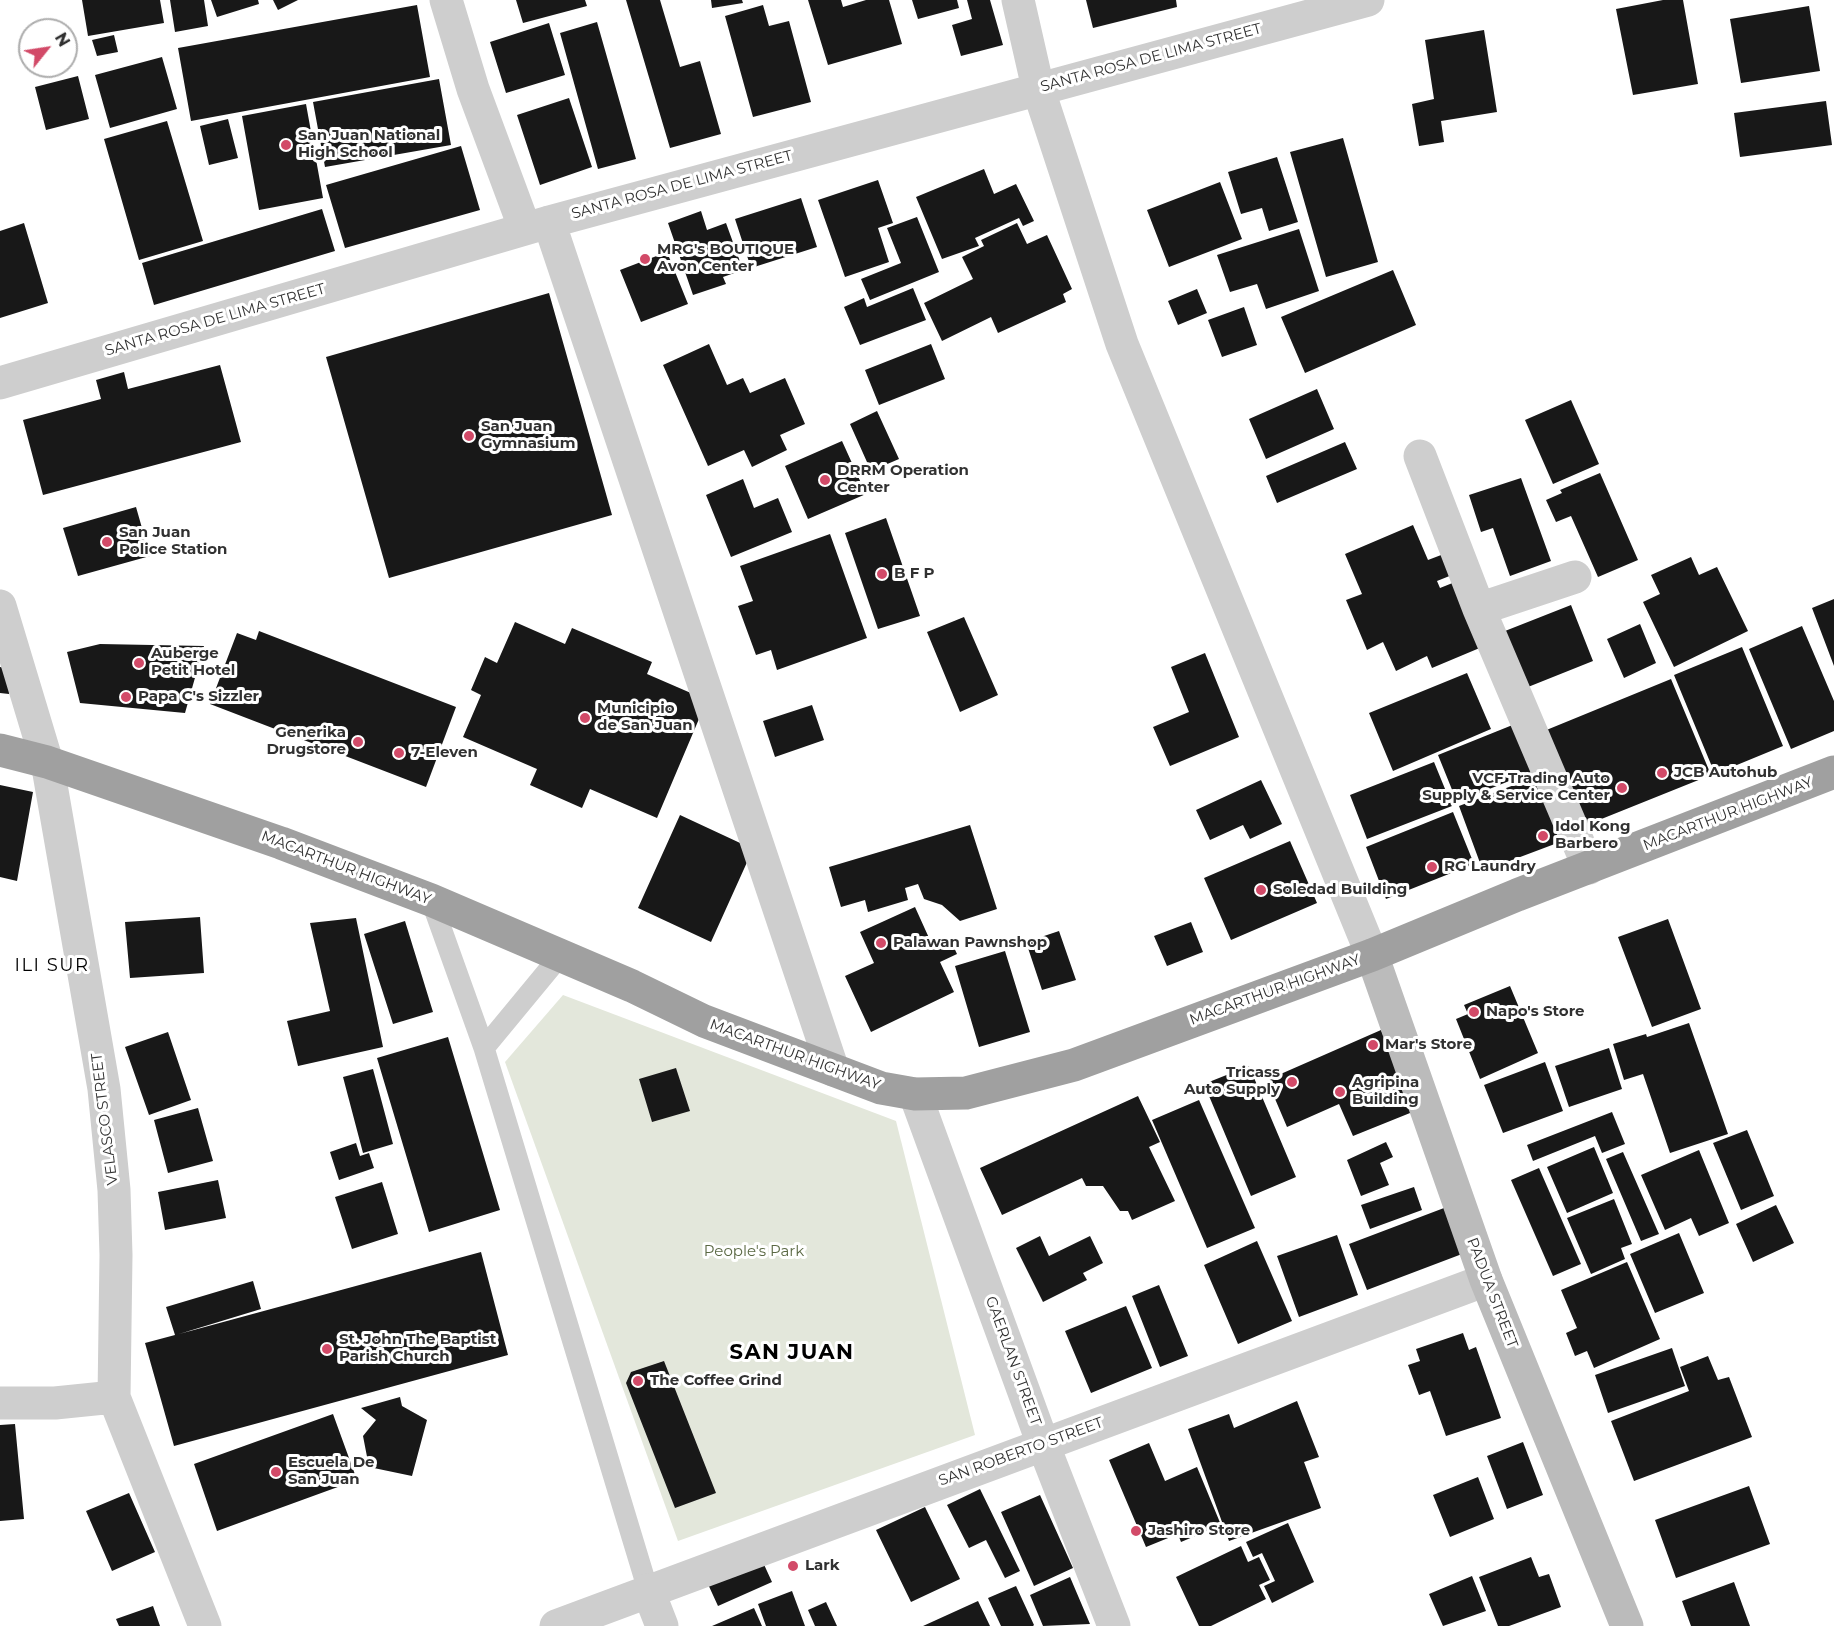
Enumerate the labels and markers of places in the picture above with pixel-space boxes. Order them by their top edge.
place label: San Juan National High School [298,127,440,162]
marker: San Juan National High School [279,138,293,152]
place label: MRG's BOUTIQUE Avon Center [657,241,794,276]
marker: MRG's BOUTIQUE Avon Center [638,252,652,266]
place label: San Juan Gymnasium [481,418,575,453]
marker: San Juan Gymnasium [462,429,476,443]
place label: DRRM Operation Center [837,462,969,497]
marker: DRRM Operation Center [818,473,832,487]
place label: San Juan Police Station [119,524,227,559]
marker: San Juan Police Station [100,535,114,549]
place label: B F P [894,565,935,583]
marker: B F P [875,567,889,581]
place label: Auberge Petit Hotel [151,645,235,680]
marker: Auberge Petit Hotel [132,656,146,670]
place label: Papa C's Sizzler [138,688,259,706]
marker: Papa C's Sizzler [119,690,133,704]
place label: Municipio de San Juan [597,700,693,735]
marker: Municipio de San Juan [578,711,592,725]
place label: Generika Drugstore [266,724,346,759]
marker: Generika Drugstore [351,735,365,749]
place label: 7-Eleven [411,744,478,762]
marker: 7-Eleven [392,746,406,760]
place label: JCB Autohub [1674,764,1777,782]
marker: JCB Autohub [1655,766,1669,780]
place label: VCF Trading Auto Supply & Service Center [1422,770,1610,805]
marker: VCF Trading Auto Supply & Service Center [1615,781,1629,795]
place label: Idol Kong Barbero [1555,818,1630,853]
marker: Idol Kong Barbero [1536,829,1550,843]
place label: RG Laundry [1444,858,1536,876]
marker: RG Laundry [1425,860,1439,874]
place label: Soledad Building [1273,881,1407,899]
marker: Soledad Building [1254,883,1268,897]
place label: Palawan Pawnshop [893,934,1047,952]
marker: Palawan Pawnshop [874,936,888,950]
place label: Napo's Store [1486,1003,1584,1021]
marker: Napo's Store [1467,1005,1481,1019]
place label: Mar's Store [1385,1036,1472,1054]
marker: Mar's Store [1366,1038,1380,1052]
place label: Tricass Auto Supply [1184,1064,1280,1099]
place label: Agripina Building [1352,1074,1419,1109]
marker: Tricass Auto Supply [1285,1075,1299,1089]
marker: Agripina Building [1333,1085,1347,1099]
place label: St. John The Baptist Parish Church [339,1331,496,1366]
marker: St. John The Baptist Parish Church [320,1342,334,1356]
place label: The Coffee Grind [650,1372,782,1390]
marker: The Coffee Grind [631,1374,645,1388]
place label: Escuela De San Juan [288,1454,374,1489]
marker: Escuela De San Juan [269,1465,283,1479]
place label: Jashiro Store [1148,1522,1250,1540]
marker: Jashiro Store [1129,1524,1143,1538]
place label: Lark [805,1557,840,1575]
marker: Lark [786,1559,800,1573]

